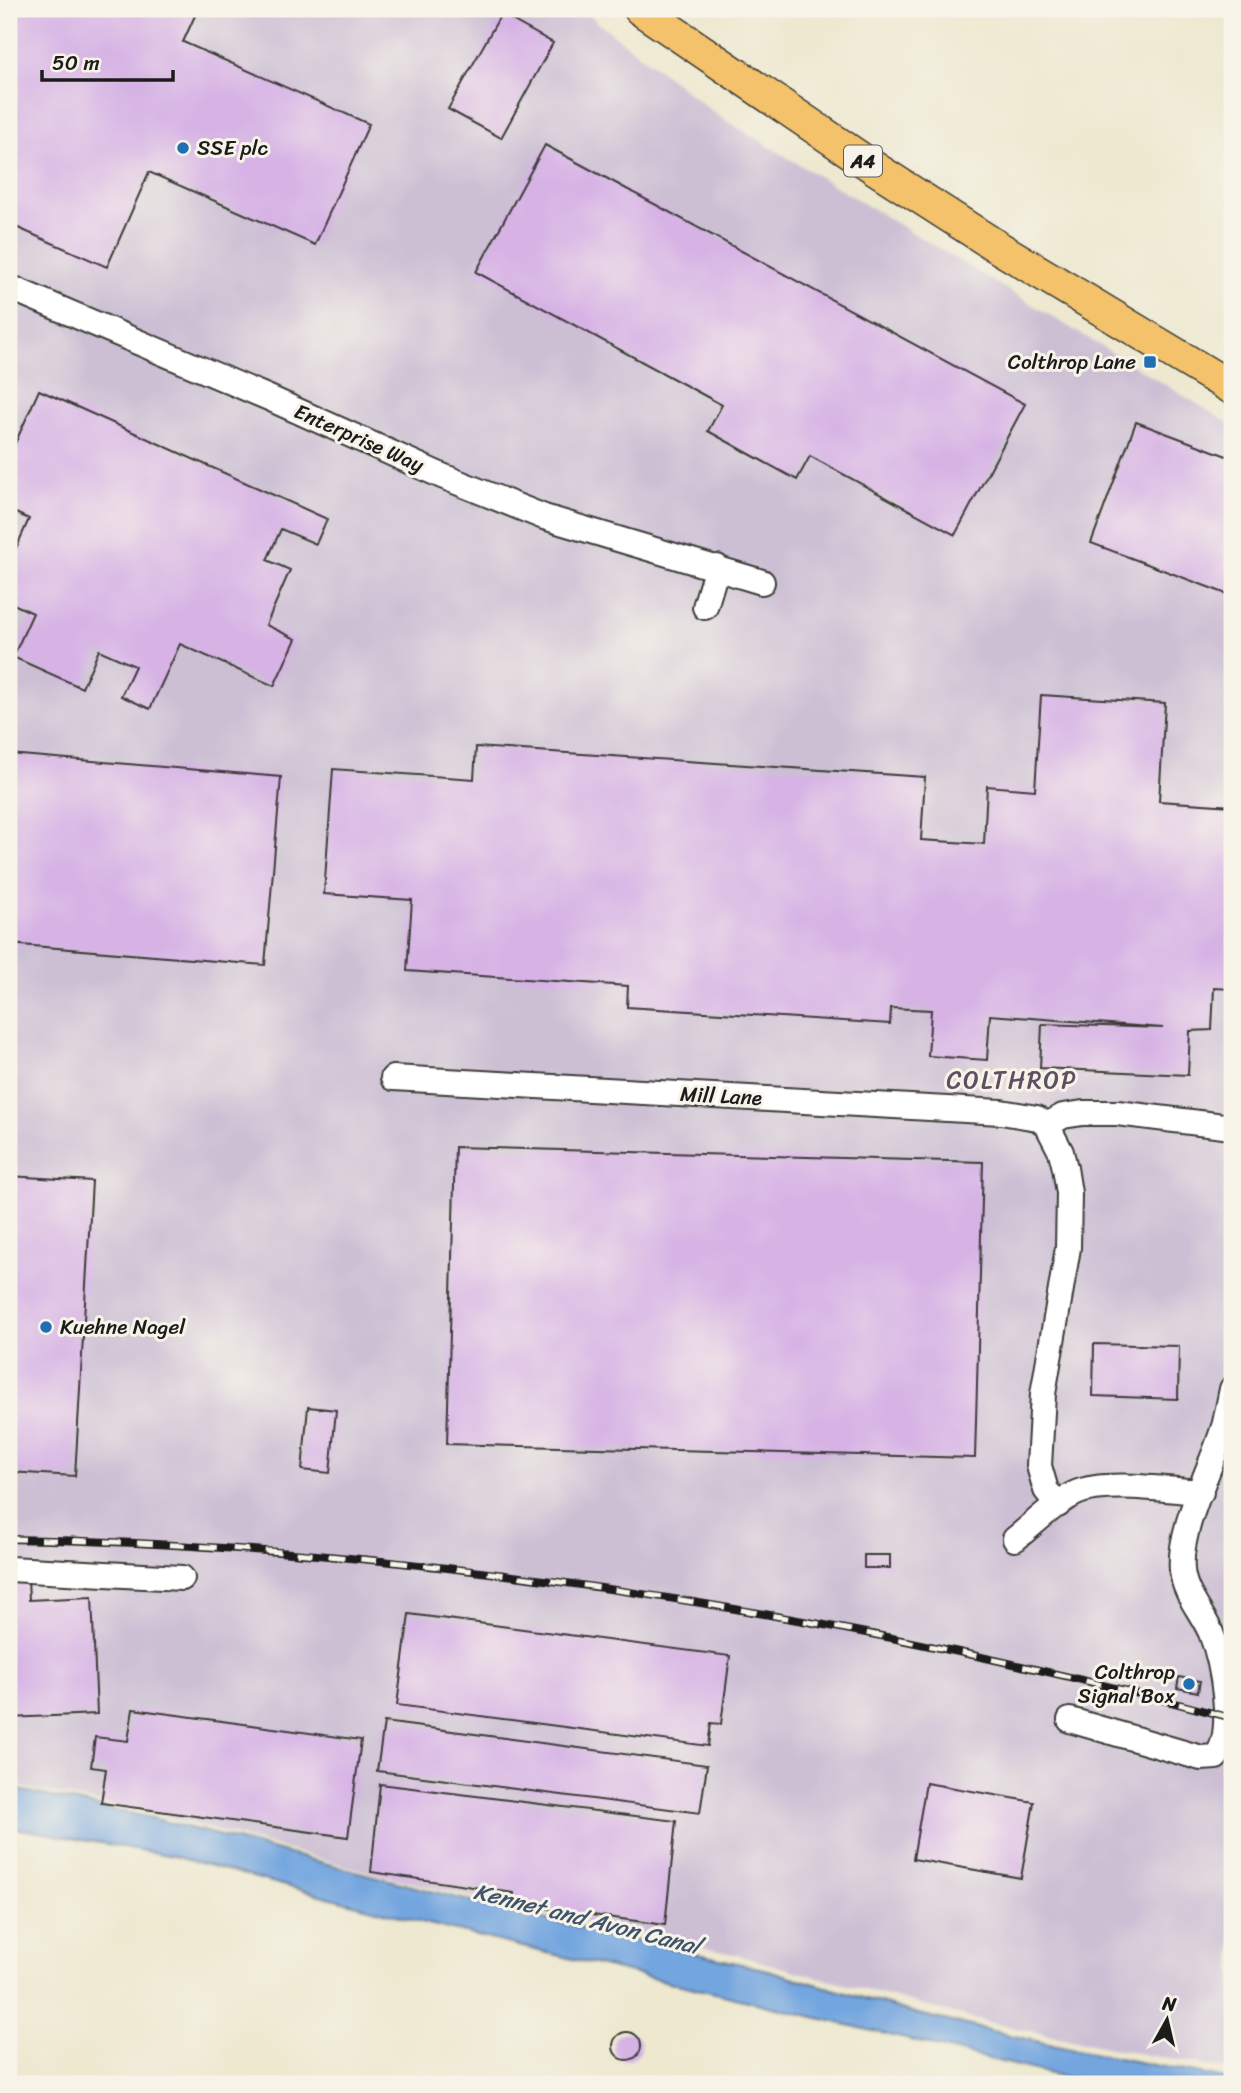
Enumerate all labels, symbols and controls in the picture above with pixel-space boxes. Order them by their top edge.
scale bar [42,38,173,82]
text: 50 m [52,44,100,82]
place label: SSE plc [197,129,269,167]
marker: SSE plc [175,140,191,156]
road number: A4 [844,146,882,176]
place label: Colthrop Lane [1008,343,1136,381]
marker: Colthrop Lane [1142,354,1158,370]
street label: Enterprise Way [288,392,430,484]
district label: COLTHROP [946,1059,1078,1101]
street label: Mill Lane [679,1075,763,1117]
place label: Kuehne Nagel [60,1308,186,1346]
marker: Kuehne Nagel [38,1319,54,1335]
place label: Colthrop Signal Box [1078,1653,1175,1715]
marker: Colthrop Signal Box [1181,1676,1197,1692]
water label: Kennet and Avon Canal [470,1871,710,1968]
north arrow [1132,1984,1202,2054]
text: N [1159,1986,1179,2021]

